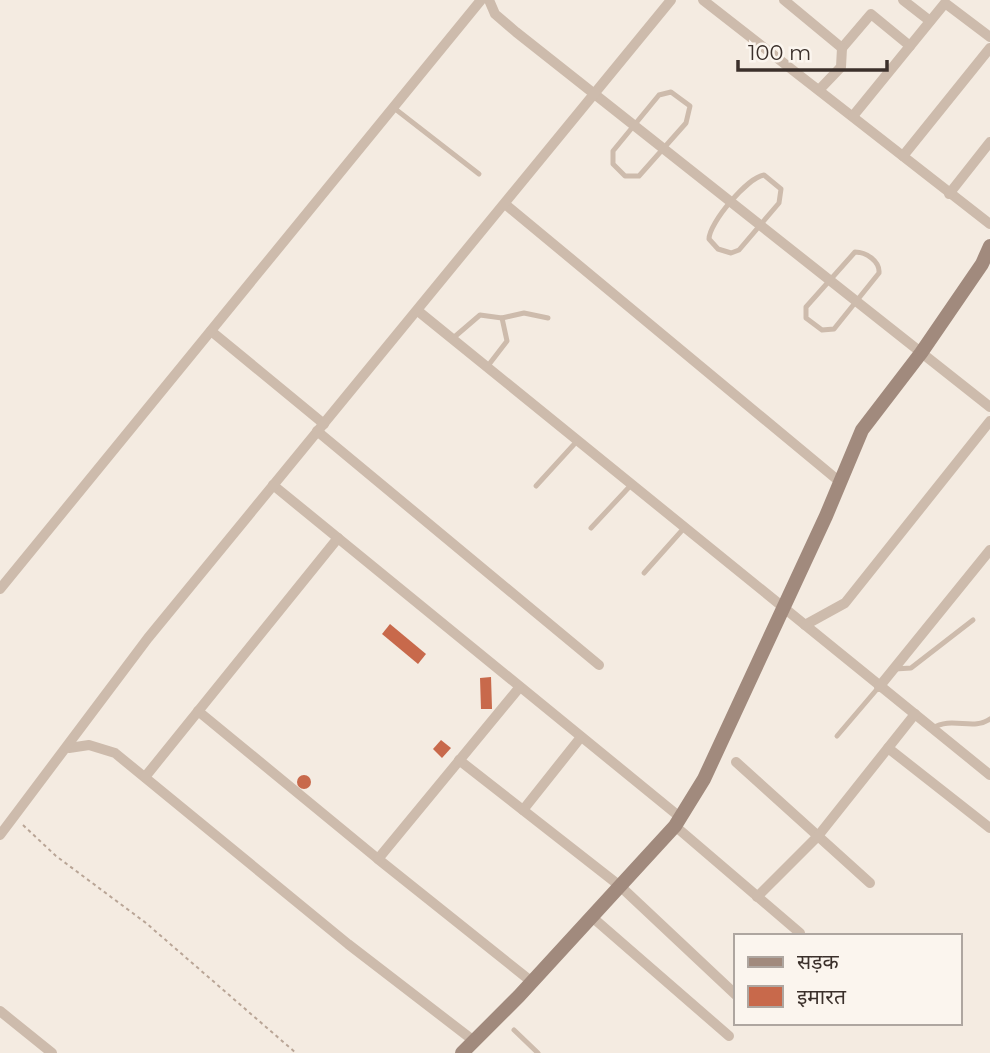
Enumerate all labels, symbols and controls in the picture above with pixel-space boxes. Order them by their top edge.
scale bar [738,28,887,72]
text: 100 m [748,40,811,65]
legend [734,934,962,1025]
text: सड़क [797,949,839,974]
text: इमारत [797,984,847,1009]

